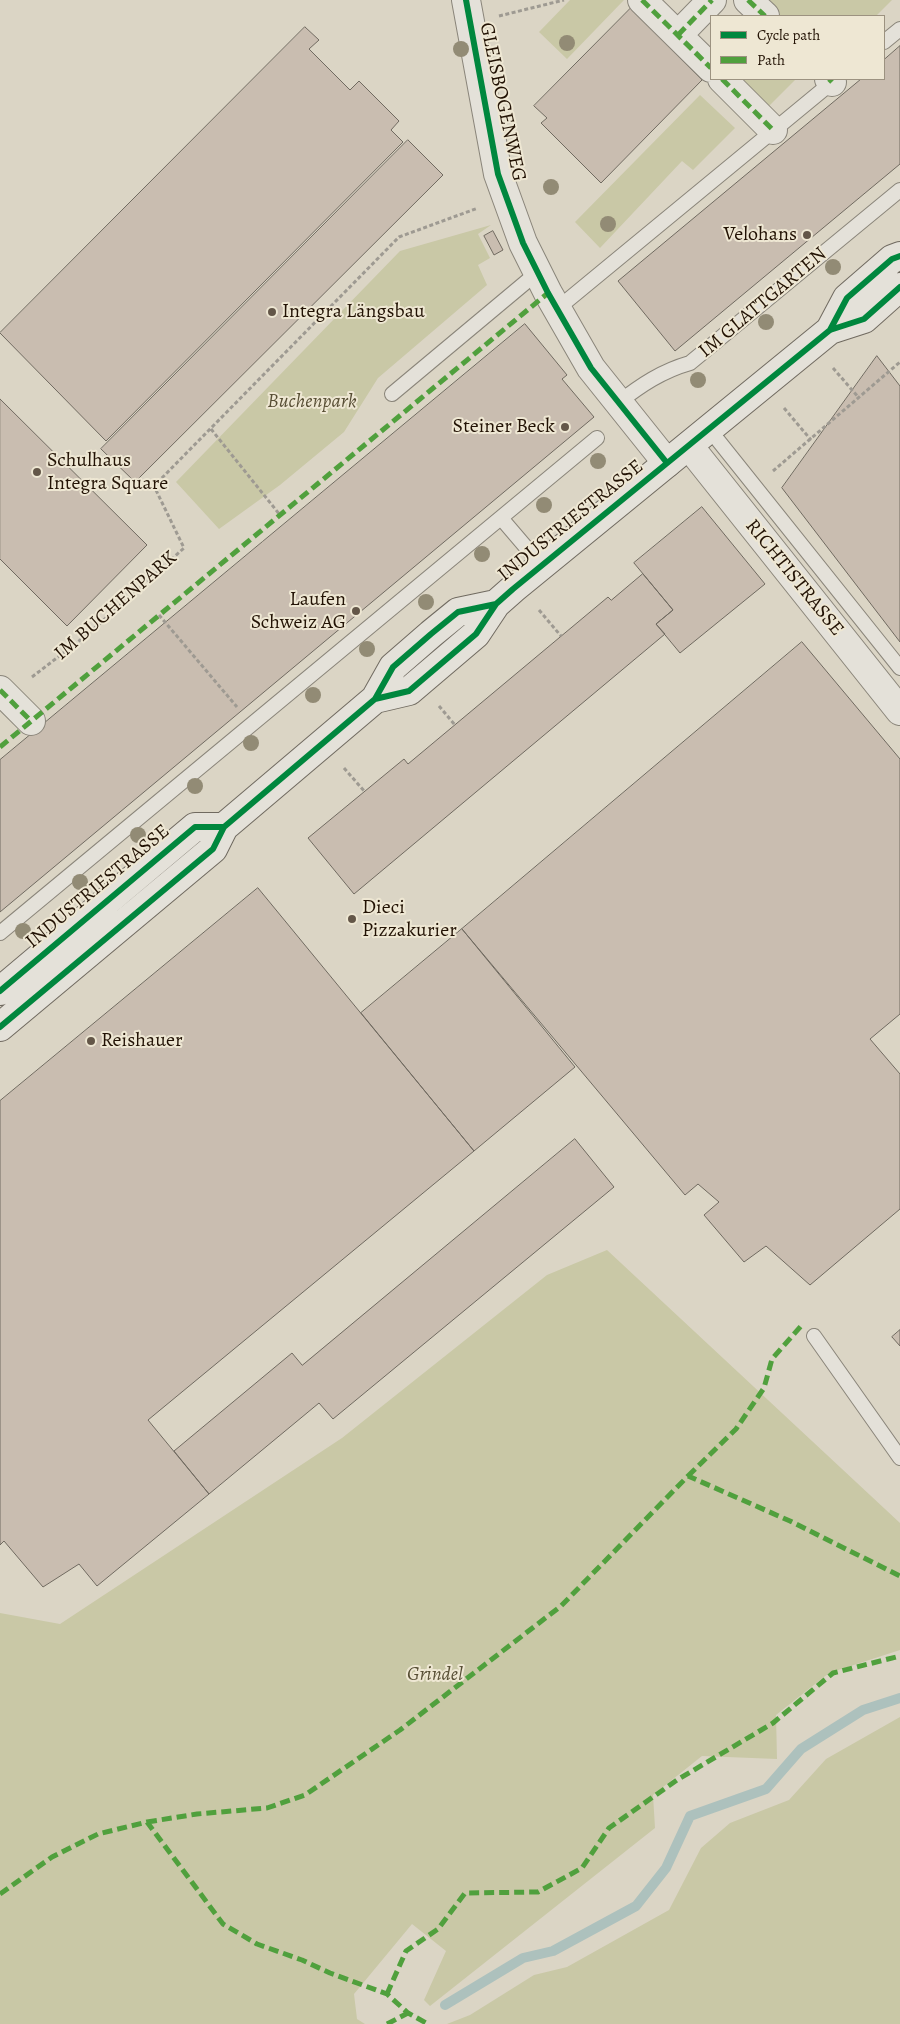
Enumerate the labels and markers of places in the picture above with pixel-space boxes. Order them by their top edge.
place label: Velohans [724,223,797,247]
marker: Velohans [801,229,813,241]
place label: Integra Längsbau [282,300,425,324]
marker: Integra Längsbau [266,306,278,318]
place label: Steiner Beck [453,415,555,439]
marker: Steiner Beck [559,421,571,433]
place label: Schulhaus Integra Square [47,449,168,496]
marker: Schulhaus Integra Square [31,466,43,478]
place label: Laufen Schweiz AG [251,588,346,635]
marker: Laufen Schweiz AG [350,605,362,617]
place label: Dieci Pizzakurier [362,896,457,943]
marker: Dieci Pizzakurier [346,913,358,925]
place label: Reishauer [101,1029,183,1053]
marker: Reishauer [85,1035,97,1047]

